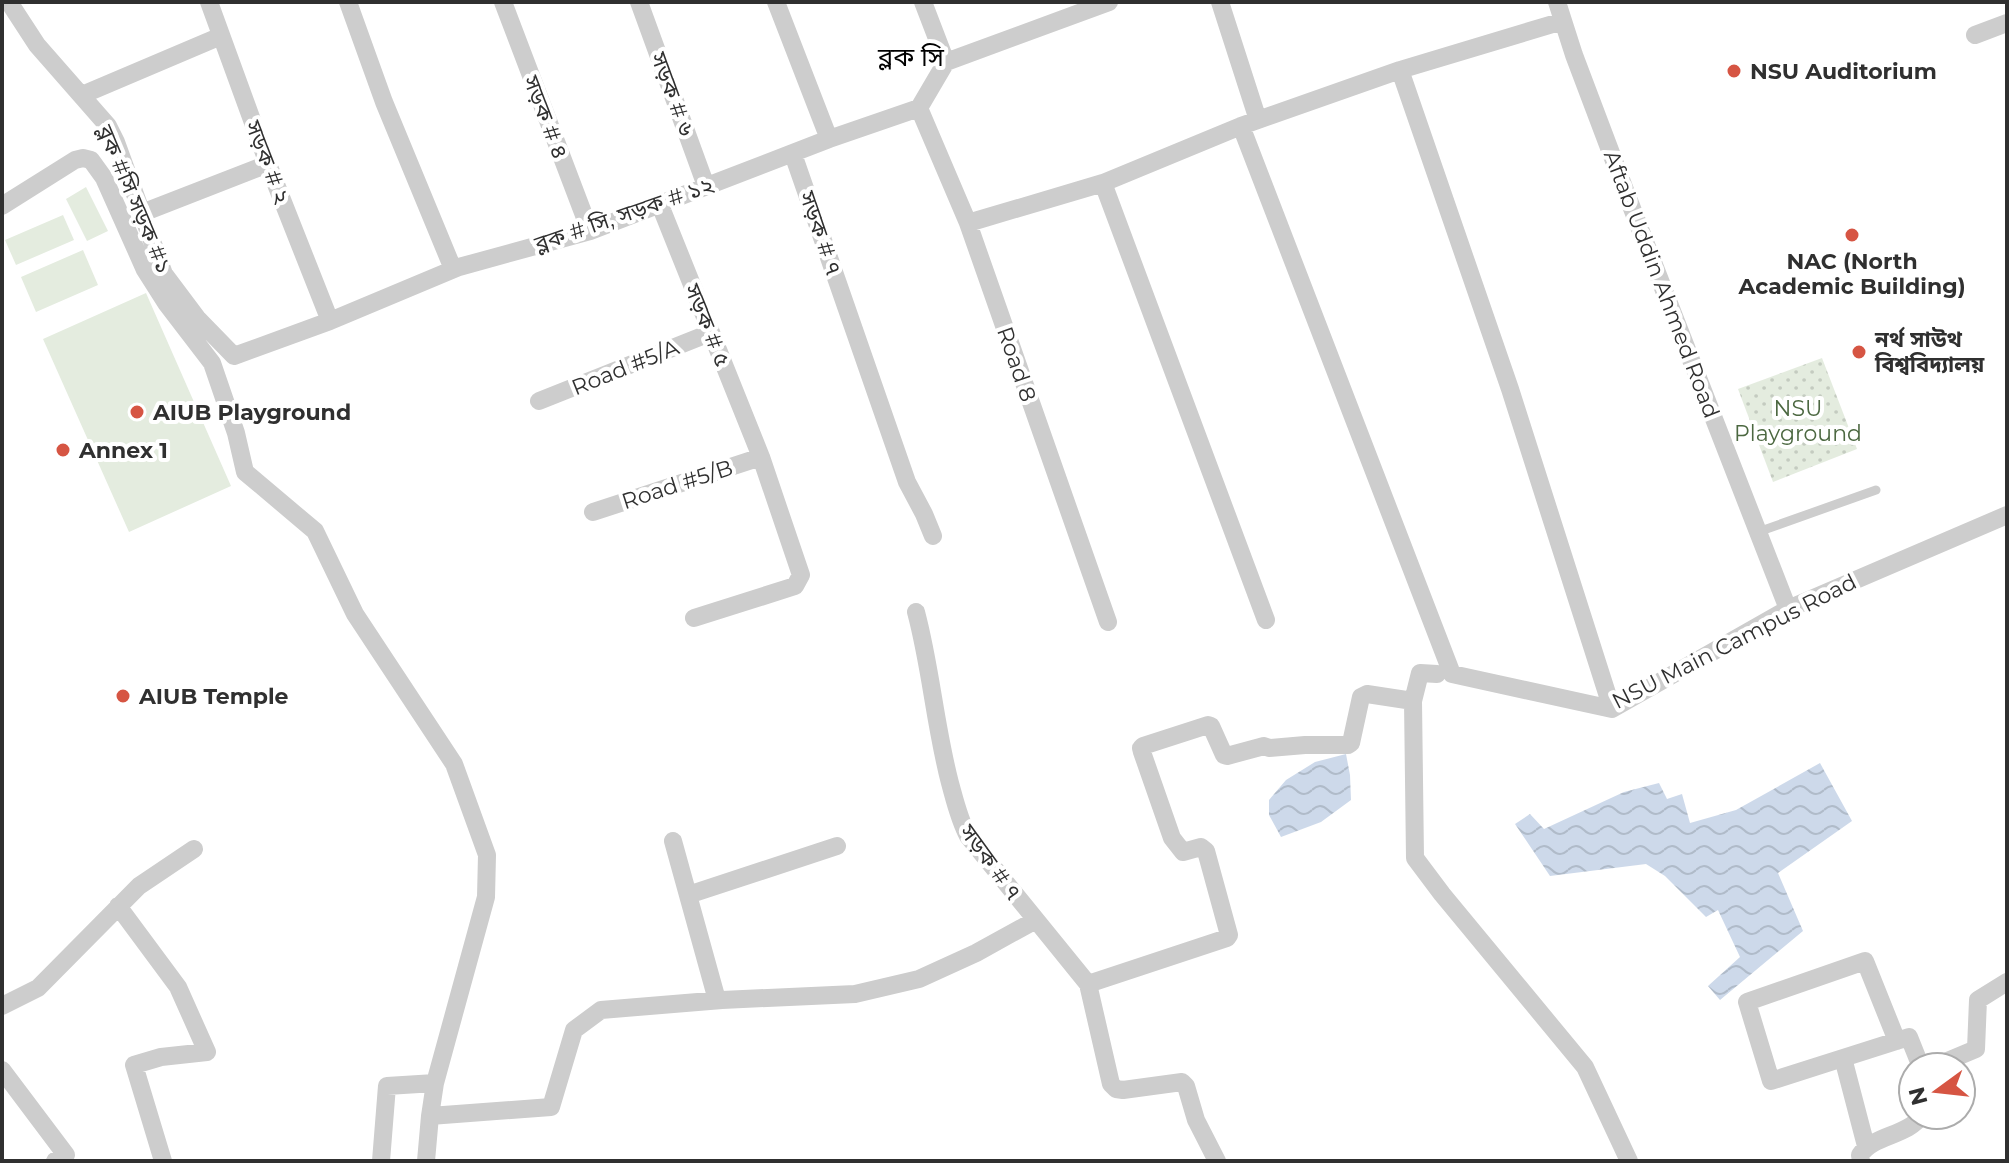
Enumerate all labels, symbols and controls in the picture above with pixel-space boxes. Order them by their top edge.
district label: ব্লক সি [877,41,945,73]
street label: সড়ক # ৬ [645,48,700,140]
place label: NSU Auditorium [1750,58,1937,85]
marker: NSU Auditorium [1725,62,1743,80]
street label: সড়ক # ৪ [517,71,574,163]
street label: সড়ক # ২ [239,116,296,208]
street label: ব্লক #সি সড়ক #১ [91,120,178,277]
street label: Aftab Uddin Ahmed Road [1598,146,1725,422]
street label: ব্লক # সি, সড়ক # ১২ [530,171,717,258]
street label: সড়ক # ৭ [793,187,847,279]
marker: NAC (North Academic Building) [1843,226,1861,244]
place label: NAC (North Academic Building) [1737,248,1966,300]
street label: সড়ক # ৫ [678,279,736,371]
street label: Road 8 [991,323,1042,405]
place label: নর্থ সাউথ বিশ্ববিদ্যালয় [1874,326,1985,378]
street label: Road #5/A [568,334,683,401]
marker: নর্থ সাউথ বিশ্ববিদ্যালয় [1850,343,1868,361]
park label: NSU Playground [1734,395,1862,447]
place label: AIUB Playground [152,399,351,426]
marker: AIUB Playground [128,403,146,421]
place label: Annex 1 [78,437,168,464]
marker: Annex 1 [54,441,72,459]
street label: Road #5/B [618,454,736,515]
street label: NSU Main Campus Road [1608,568,1861,715]
place label: AIUB Temple [138,683,289,710]
marker: AIUB Temple [114,687,132,705]
street label: সড়ক # ৭ [954,818,1027,905]
north arrow [1897,1051,1977,1131]
text: N [1903,1084,1934,1108]

